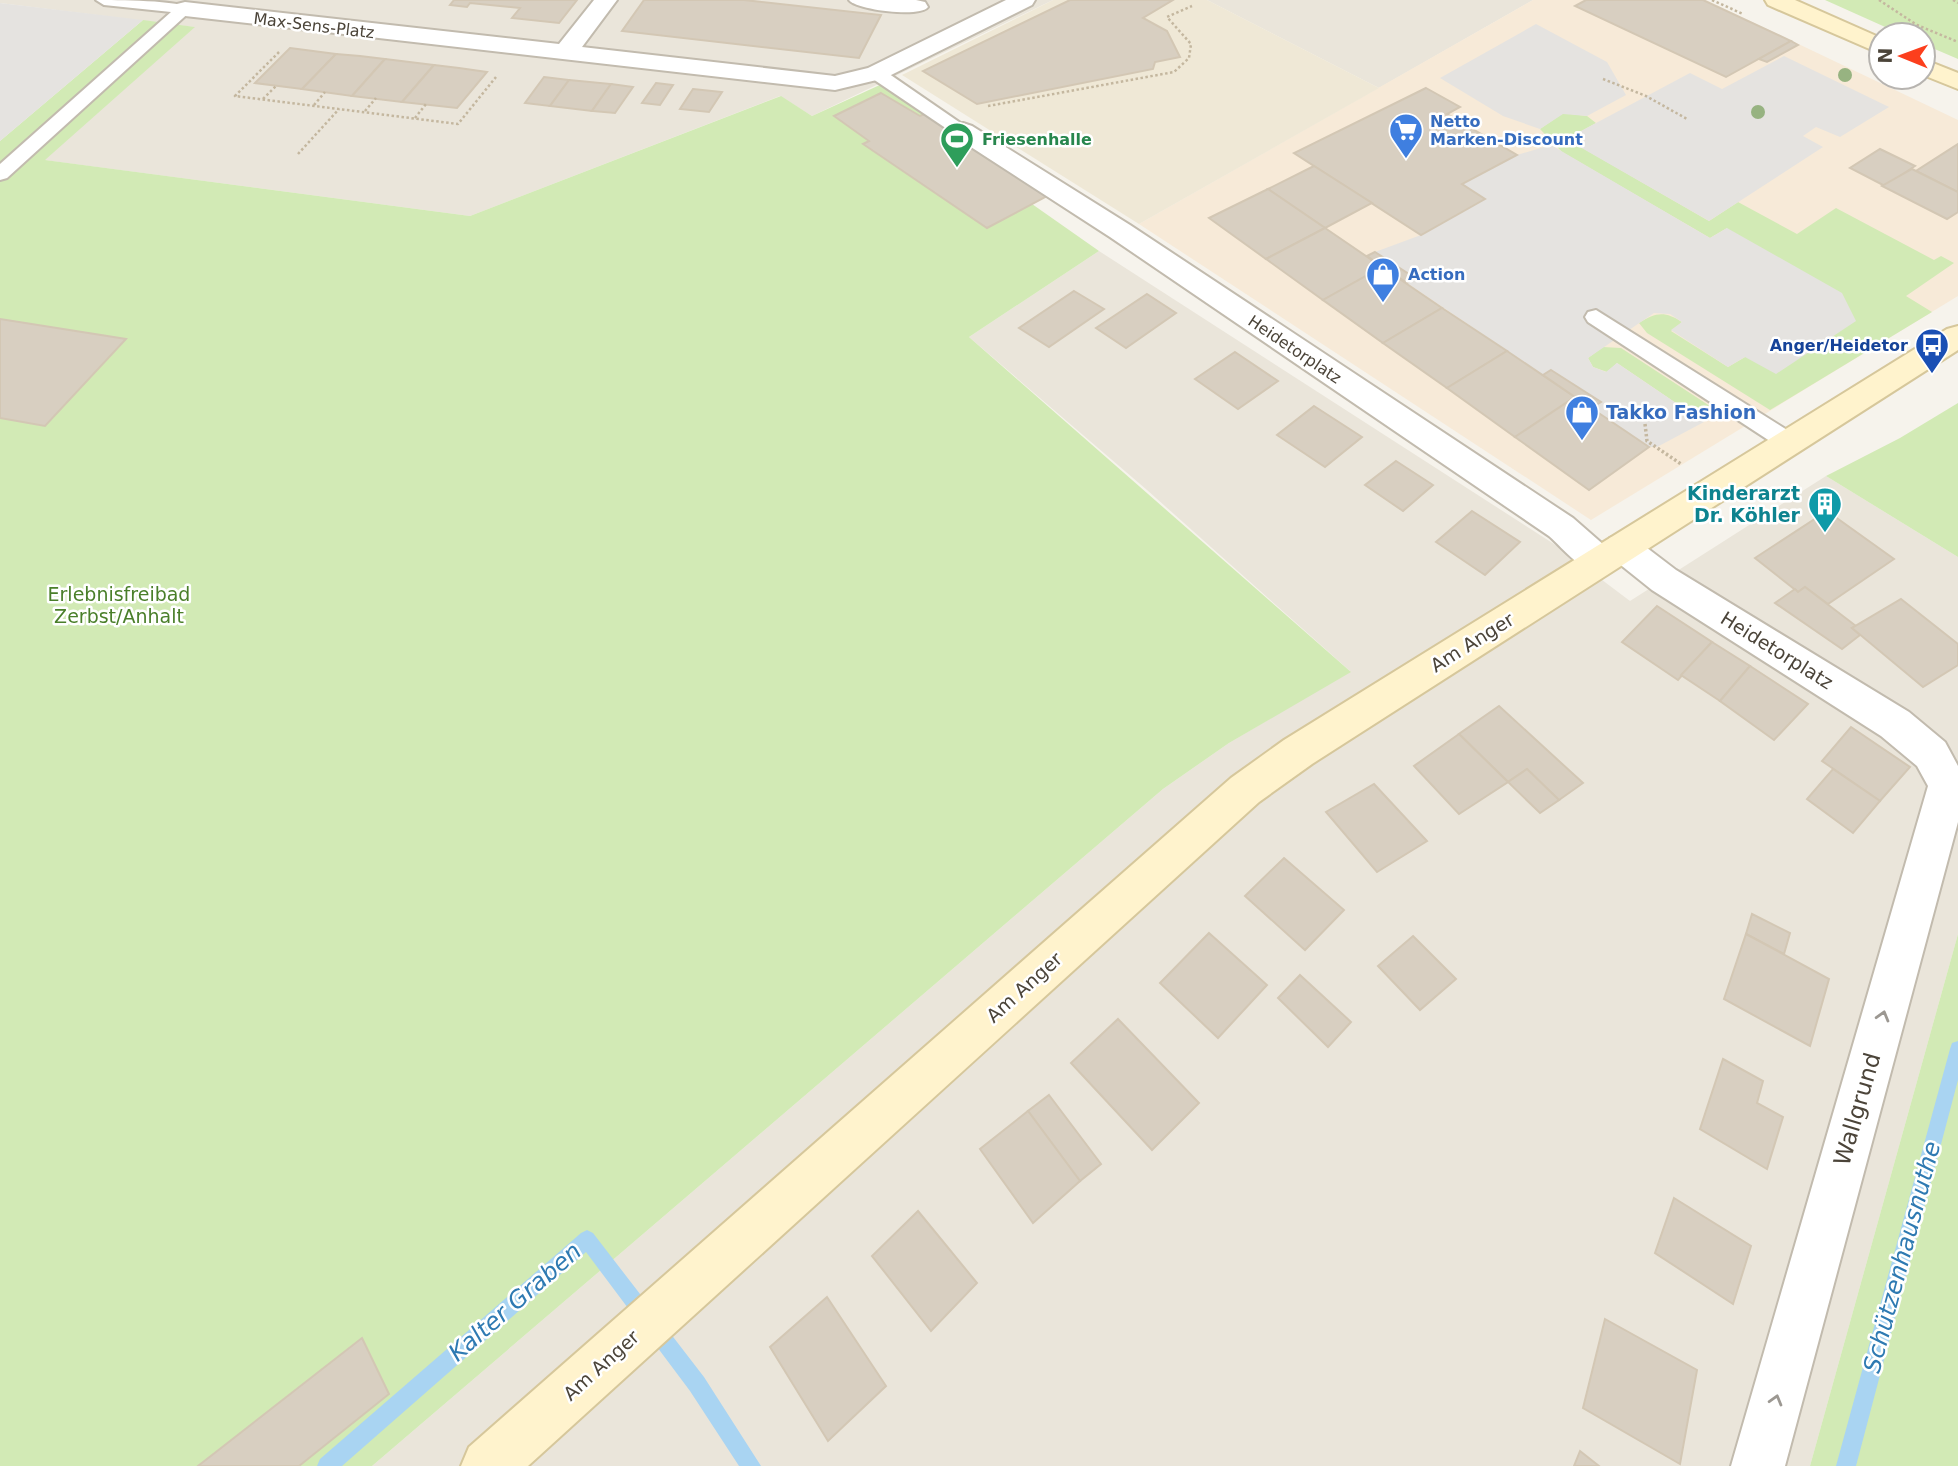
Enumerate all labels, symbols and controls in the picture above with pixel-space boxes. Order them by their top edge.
street label: Max-Sens-Platz [252,9,375,42]
north arrow [1867,21,1937,91]
text: N [1874,48,1896,64]
supermarket icon: Netto Marken-Discount [1387,111,1425,160]
place label: Netto Marken-Discount [1430,112,1583,149]
sports icon: Friesenhalle [938,120,976,169]
place label: Friesenhalle [982,130,1092,149]
shop icon: Action [1364,255,1402,304]
place label: Action [1408,265,1465,284]
street label: Heidetorplatz [1245,311,1345,387]
bus stop icon: Anger/Heidetor [1913,326,1951,375]
place label: Anger/Heidetor [1770,336,1908,355]
shop icon: Takko Fashion [1563,393,1601,442]
place label: Takko Fashion [1606,401,1756,423]
place label: Kinderarzt Dr. Köhler [1687,482,1801,526]
building icon: Kinderarzt Dr. Köhler [1806,485,1844,534]
park label: Erlebnisfreibad Zerbst/Anhalt [48,583,190,627]
street label: Heidetorplatz [1717,607,1837,693]
street label: Am Anger [1426,608,1518,676]
street label: Am Anger [982,947,1066,1027]
one-way arrow [1875,1010,1890,1022]
street label: Wallgrund [1829,1050,1885,1168]
water label: Schützenhausnuthe [1858,1138,1946,1376]
water label: Kalter Graben [443,1237,587,1367]
street label: Am Anger [559,1325,643,1405]
one-way arrow [1768,1394,1783,1406]

